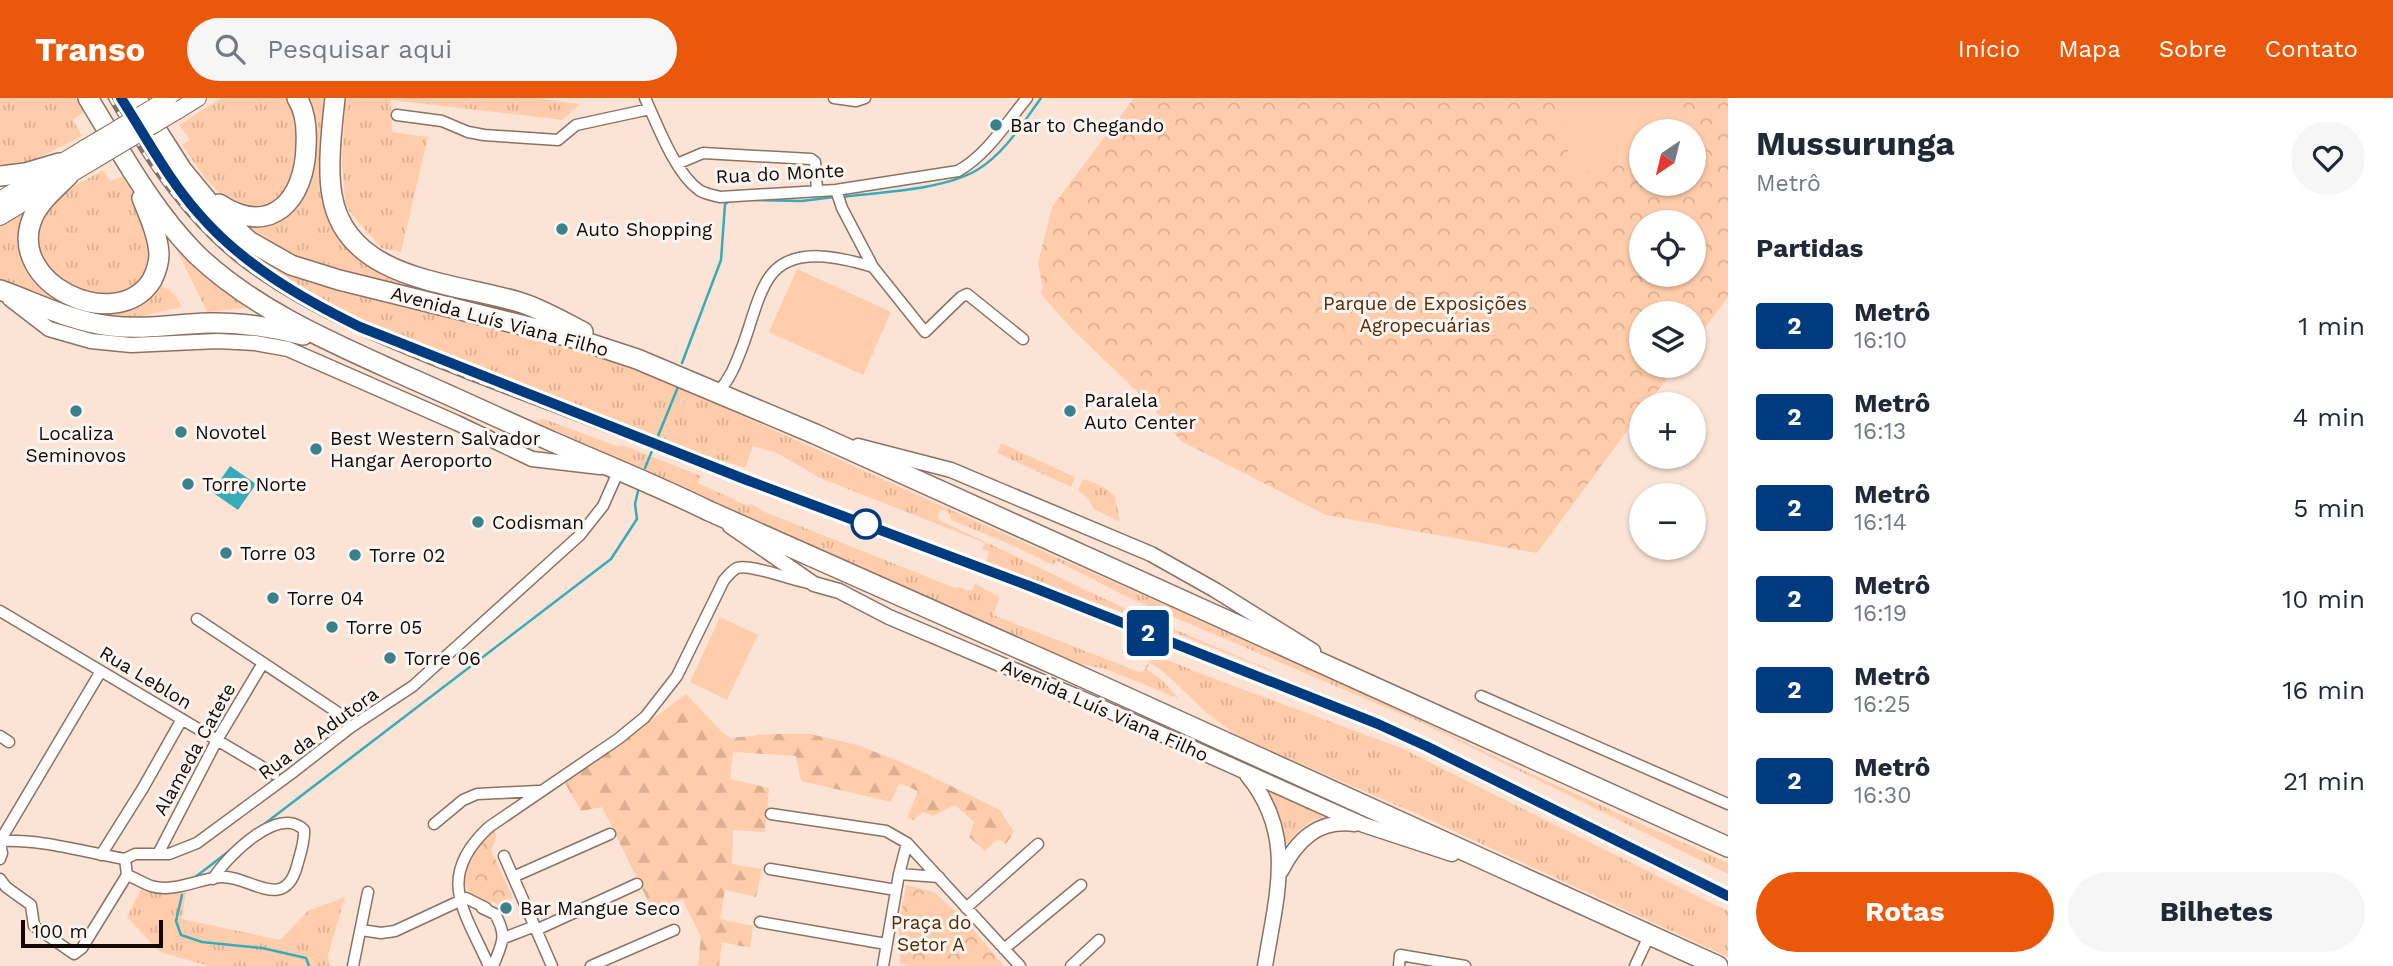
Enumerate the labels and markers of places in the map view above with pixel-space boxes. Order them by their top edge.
place label: Bar to Chegando [1010,114,1164,137]
marker: Bar to Chegando [988,117,1004,133]
place label: Auto Shopping [576,218,713,241]
marker: Auto Shopping [554,221,570,237]
place label: Paralela Auto Center [1084,389,1196,434]
marker: Localiza Seminovos [68,403,84,419]
marker: Paralela Auto Center [1062,403,1078,419]
place label: Novotel [195,421,266,444]
place label: Localiza Seminovos [26,422,126,467]
marker: Novotel [173,424,189,440]
place label: Best Western Salvador Hangar Aeroporto [330,427,541,472]
marker: Best Western Salvador Hangar Aeroporto [308,441,324,457]
place label: Torre Norte [202,473,307,496]
marker: Torre Norte [180,476,196,492]
unlabelled marker [851,509,881,539]
place label: Codisman [492,511,584,534]
marker: Codisman [470,514,486,530]
place label: Torre 03 [240,542,316,565]
place label: Torre 02 [369,544,445,567]
marker: Torre 03 [218,545,234,561]
marker: Torre 02 [347,547,363,563]
place label: Torre 04 [287,587,364,610]
marker: Torre 04 [265,590,281,606]
place label: Torre 05 [346,616,422,639]
marker: Torre 05 [324,619,340,635]
place label: Torre 06 [404,647,481,670]
marker: Torre 06 [382,650,398,666]
place label: Bar Mangue Seco [520,897,680,920]
marker: Bar Mangue Seco [498,900,514,916]

